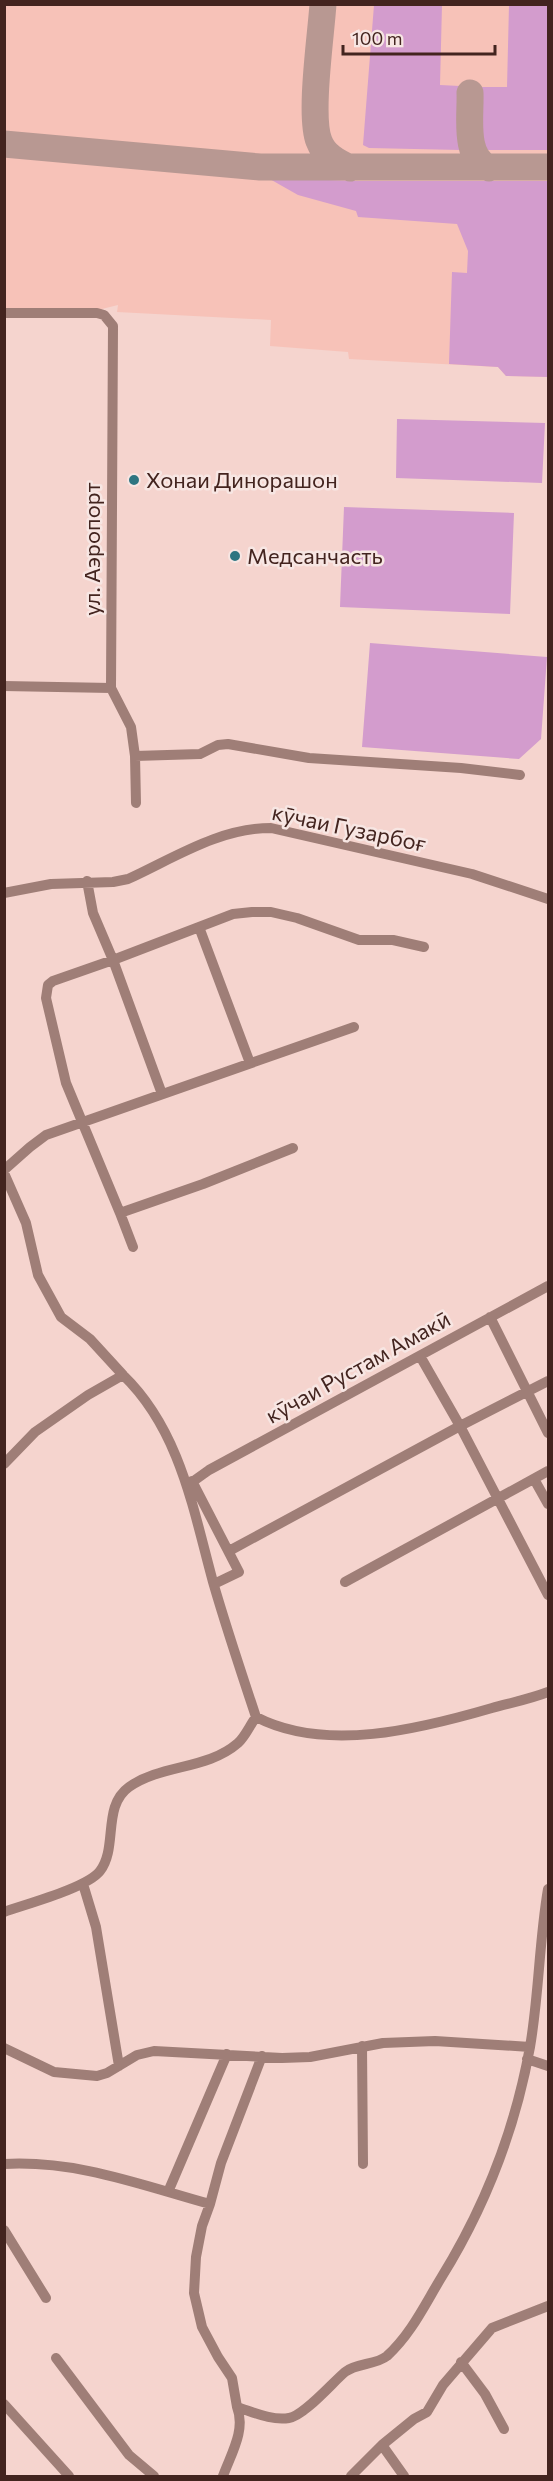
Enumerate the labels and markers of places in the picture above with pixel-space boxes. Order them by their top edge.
place label: Хонаи Динорашон [146,466,338,493]
marker: Хонаи Динорашон [127,473,141,487]
place label: Медсанчасть [247,542,383,569]
marker: Медсанчасть [228,549,242,563]

